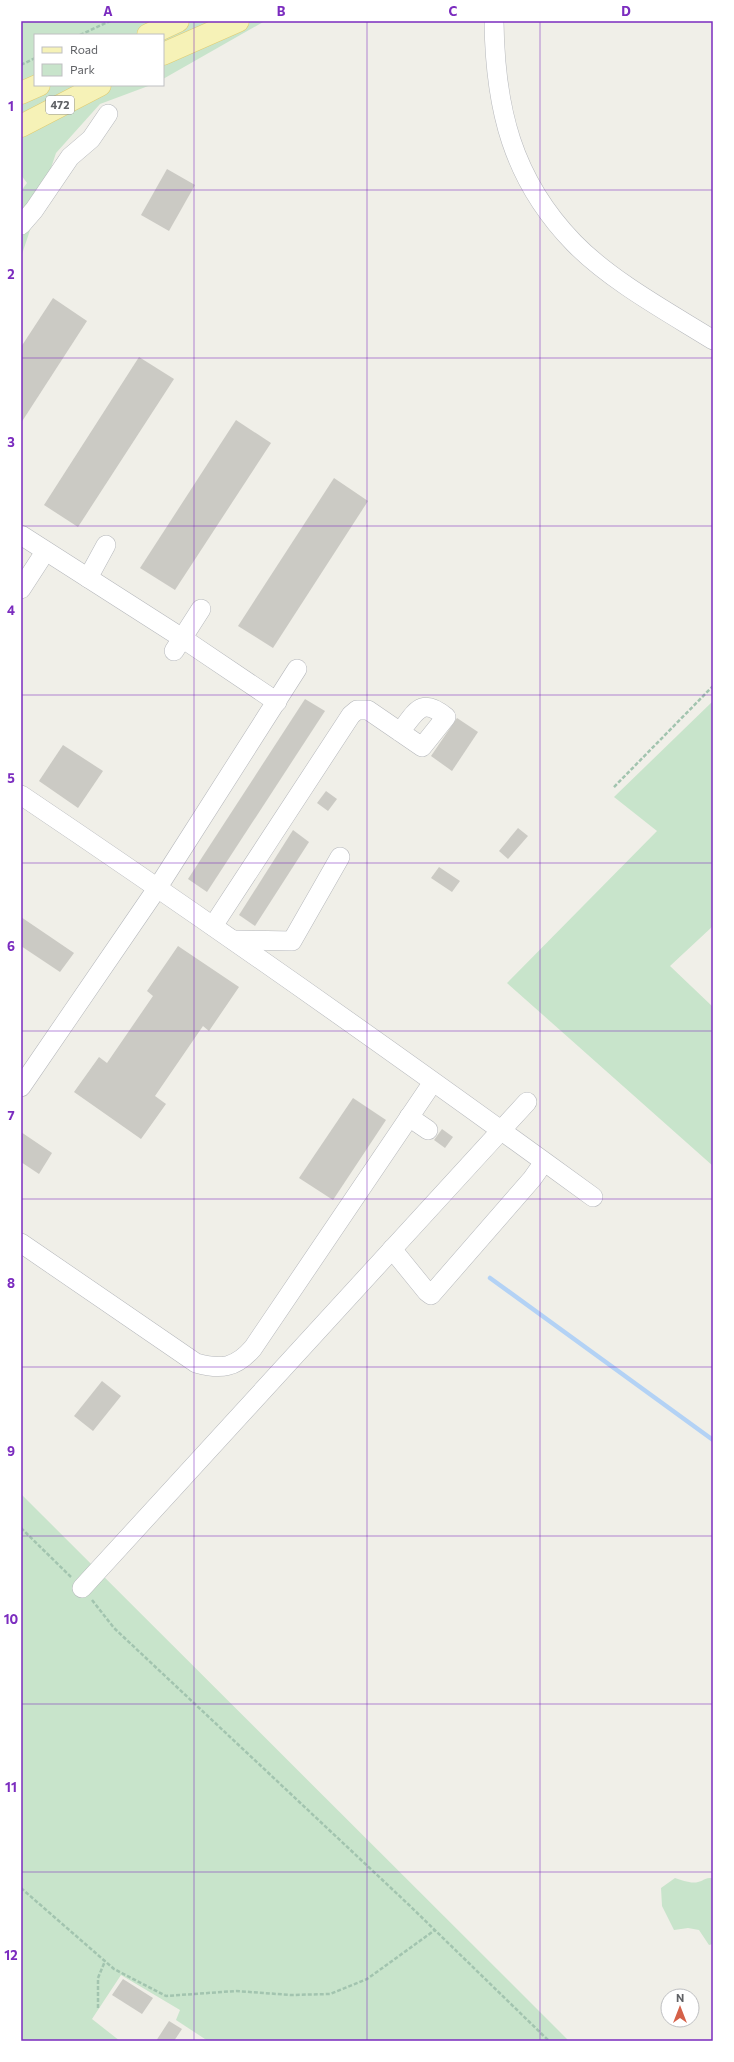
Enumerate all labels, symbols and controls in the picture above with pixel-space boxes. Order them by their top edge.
text: A [103,3,113,19]
text: B [277,3,286,19]
text: C [449,3,458,19]
text: D [621,3,631,19]
legend [34,34,164,86]
text: Road [70,42,98,56]
text: Park [70,62,96,76]
road number: 472 [46,96,74,114]
text: 1 [8,98,14,114]
text: 2 [7,266,15,282]
text: 3 [7,434,15,450]
text: 4 [7,602,15,618]
text: 5 [7,770,15,786]
text: 6 [7,938,15,954]
text: 7 [7,1107,15,1123]
text: 8 [7,1275,15,1291]
text: 9 [7,1443,15,1459]
text: 10 [4,1611,19,1627]
text: 11 [5,1779,17,1795]
text: 12 [4,1947,18,1963]
north arrow [660,1988,700,2028]
text: N [676,1991,684,2004]

